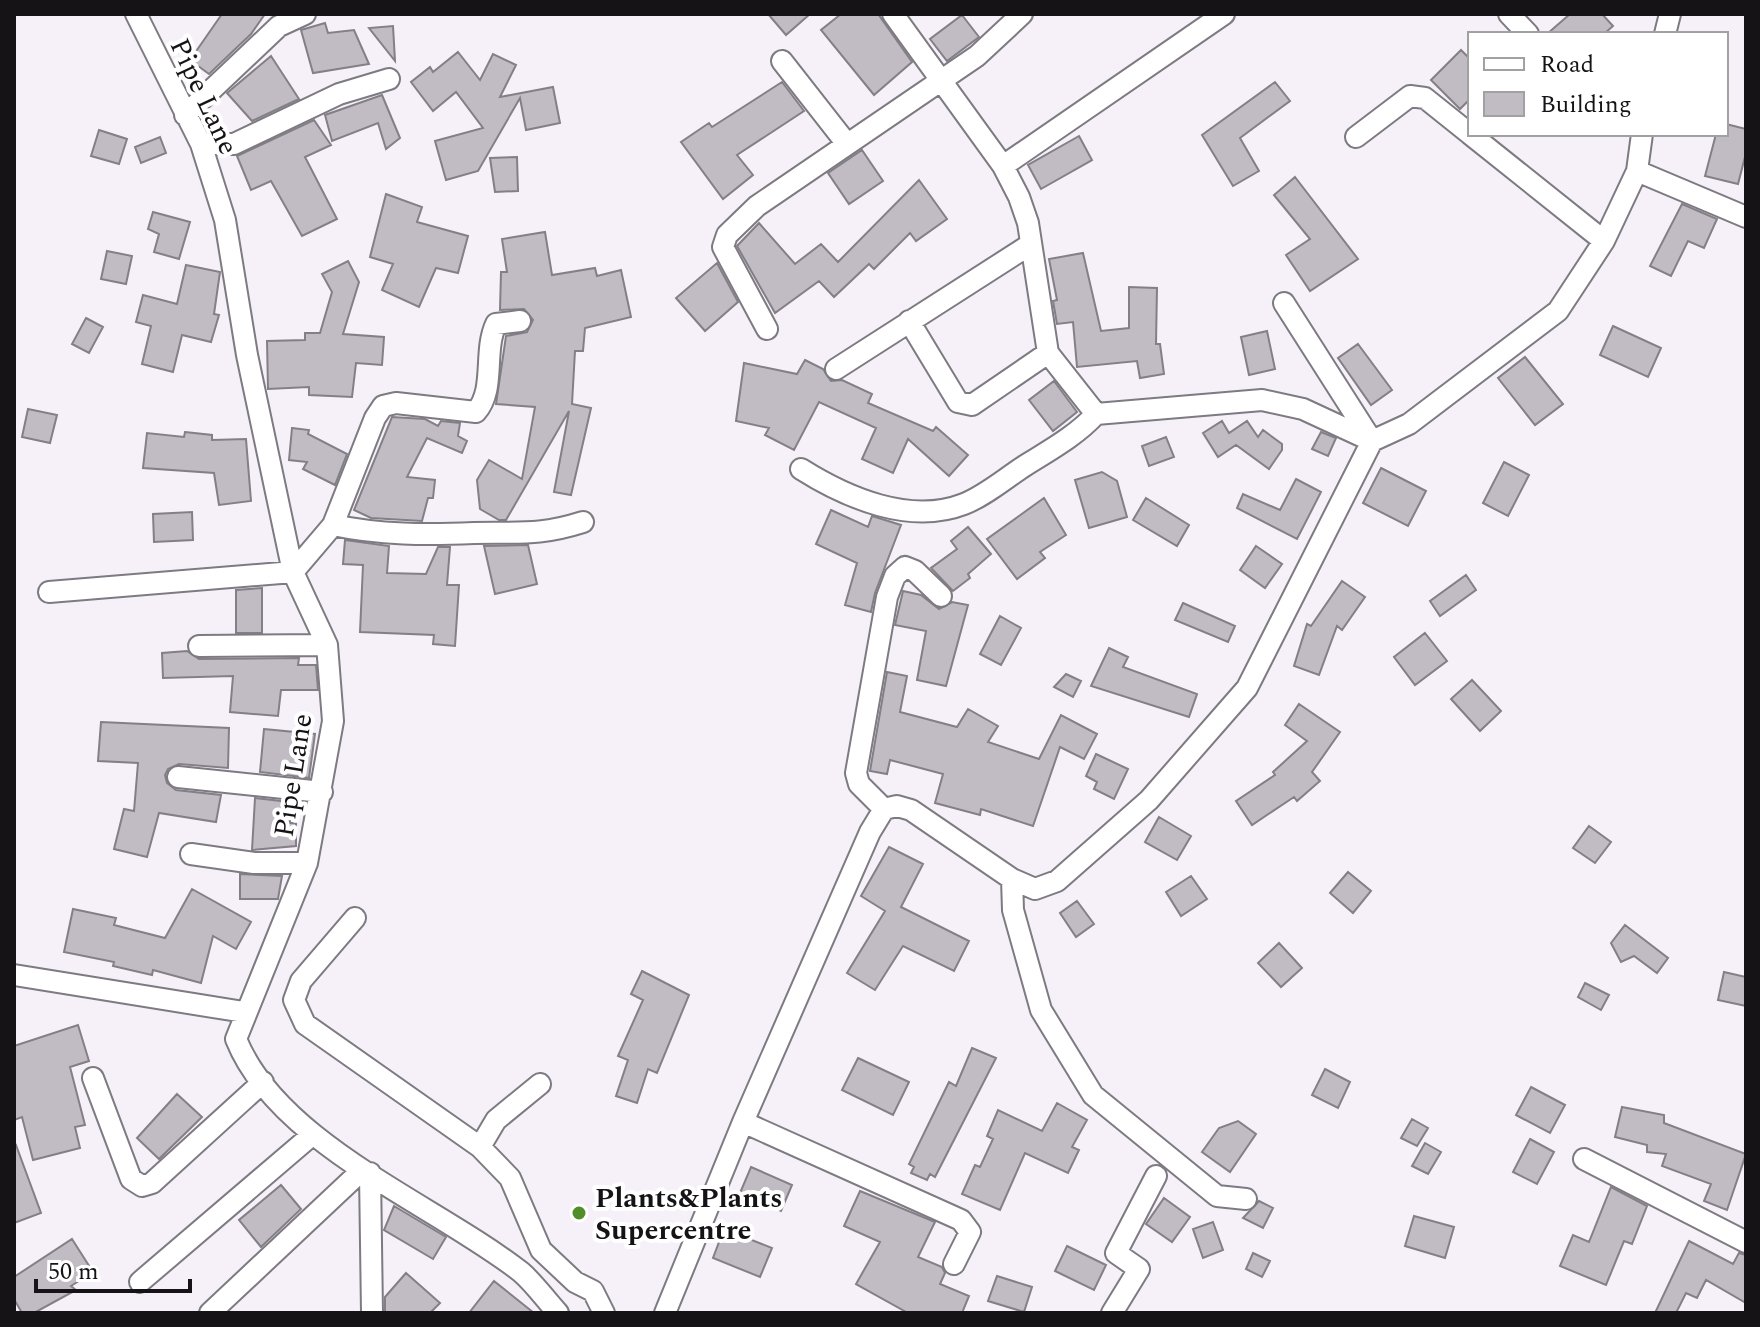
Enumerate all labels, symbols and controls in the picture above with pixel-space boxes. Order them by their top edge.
street label: Pipe Lane [158,31,249,162]
legend [1468,32,1728,136]
text: Road [1540,47,1594,83]
text: Building [1540,87,1632,123]
street label: Pipe Lane [263,710,324,840]
place label: Plants&Plants Supercentre [595,1177,783,1252]
marker: Plants&Plants Supercentre [570,1204,588,1222]
scale bar [36,1243,190,1293]
text: 50 m [48,1254,99,1290]

